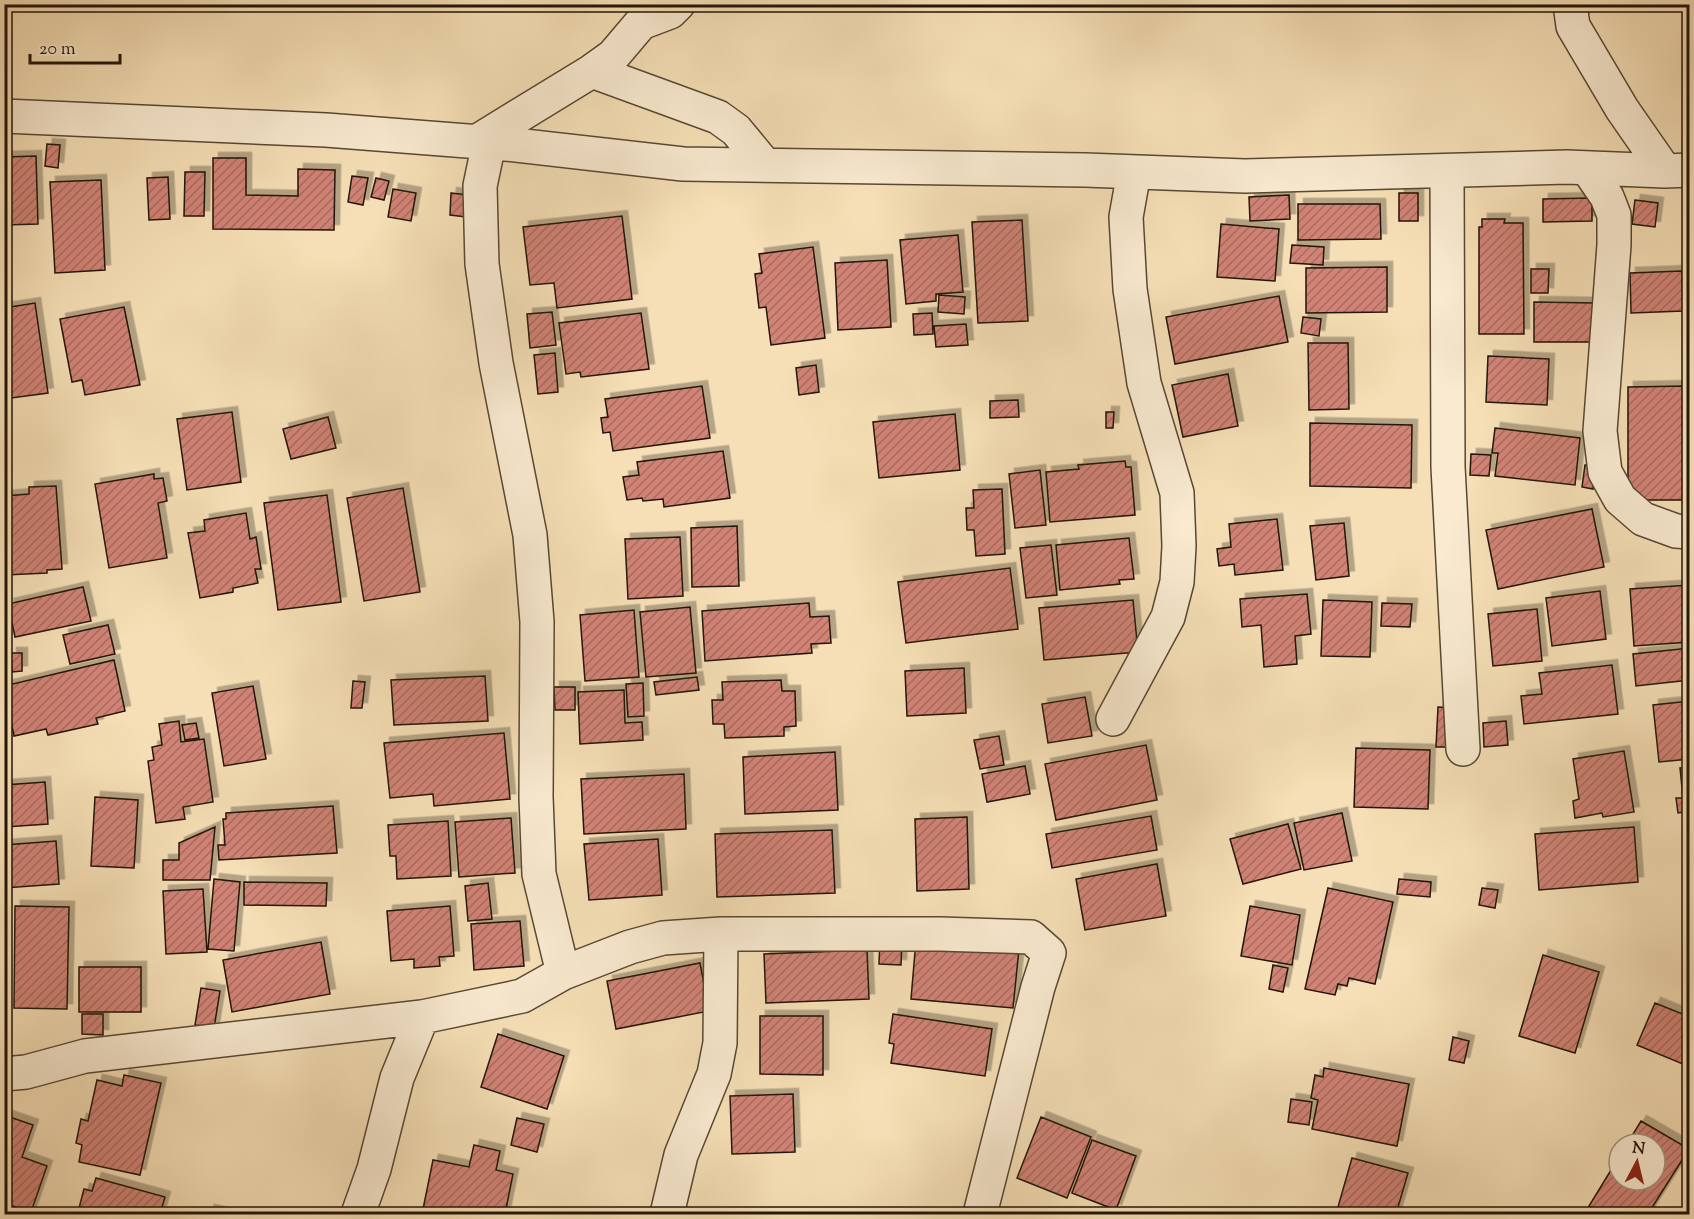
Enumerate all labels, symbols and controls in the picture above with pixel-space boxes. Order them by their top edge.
scale bar [30,27,120,65]
text: 20 m [39,37,76,63]
north arrow [1607,1132,1667,1192]
text: N [1631,1137,1646,1162]

